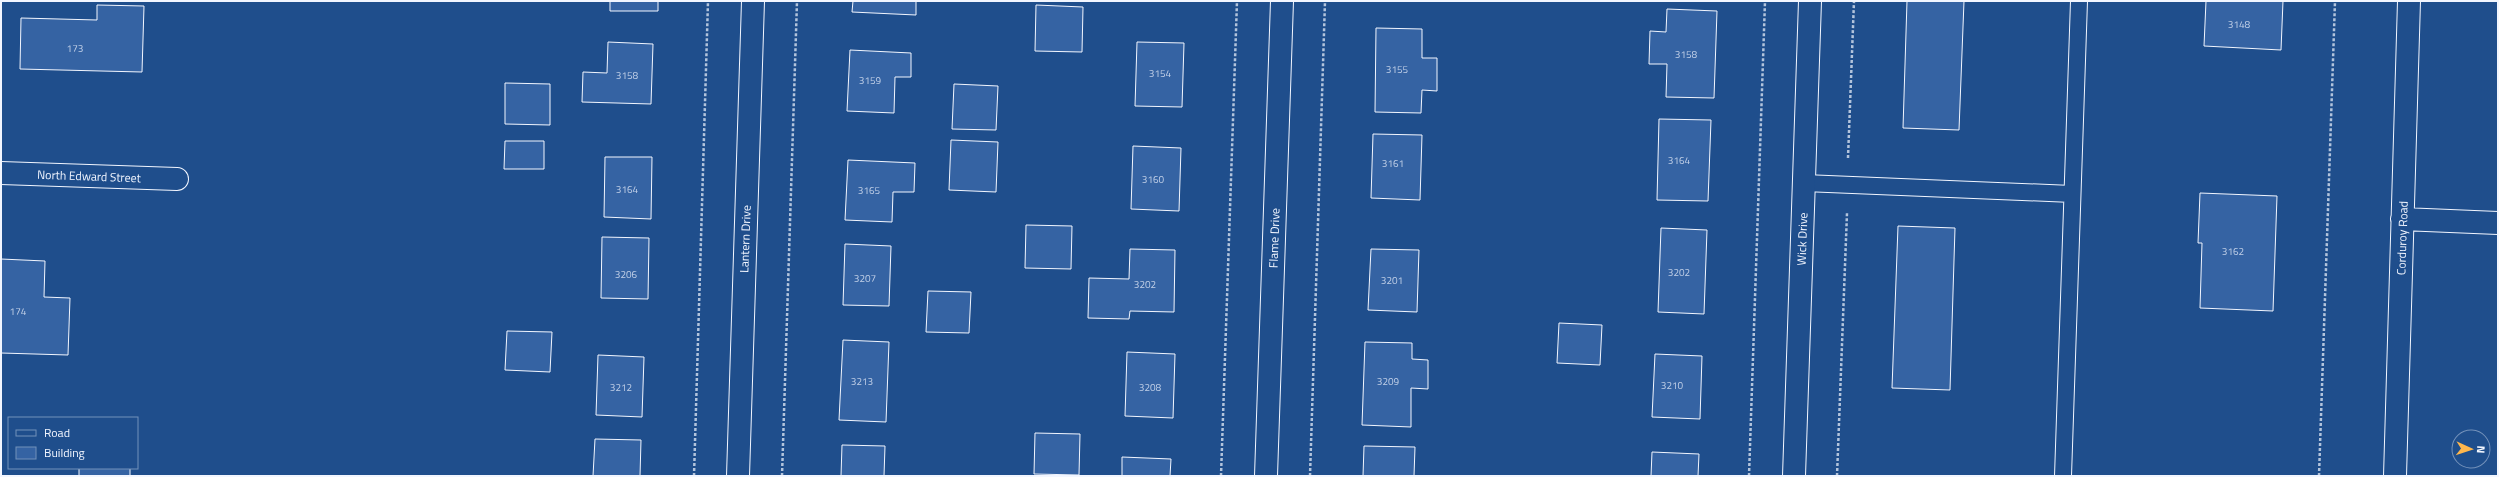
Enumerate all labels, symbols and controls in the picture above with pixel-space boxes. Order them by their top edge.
house number: 3148 [2228,17,2251,32]
house number: 173 [67,41,83,56]
house number: 3158 [1675,47,1698,62]
house number: 3155 [1386,62,1409,77]
house number: 3154 [1149,66,1172,81]
house number: 3158 [616,68,639,83]
house number: 3159 [859,73,882,88]
house number: 3164 [1668,153,1691,168]
house number: 3161 [1382,156,1404,171]
street label: North Edward Street [37,165,142,187]
house number: 3160 [1142,172,1165,187]
house number: 3164 [616,182,639,197]
house number: 3165 [858,183,881,198]
street label: Corduroy Road [2391,201,2413,275]
street label: Lantern Drive [734,205,756,273]
street label: Flame Drive [1263,208,1285,268]
street label: Wick Drive [1792,212,1812,266]
house number: 3162 [2222,244,2244,259]
house number: 3202 [1668,265,1690,280]
house number: 3206 [615,267,638,282]
house number: 3207 [854,271,876,286]
house number: 3201 [1381,273,1403,288]
house number: 3202 [1134,277,1156,292]
house number: 174 [10,304,27,319]
house number: 3213 [851,374,873,389]
house number: 3209 [1377,374,1400,389]
house number: 3210 [1661,378,1684,393]
house number: 3212 [610,380,632,395]
house number: 3208 [1139,380,1162,395]
legend [8,417,138,469]
text: Road [44,423,70,442]
north arrow [2451,429,2491,469]
text: Building [44,443,85,462]
text: N [2473,445,2489,454]

